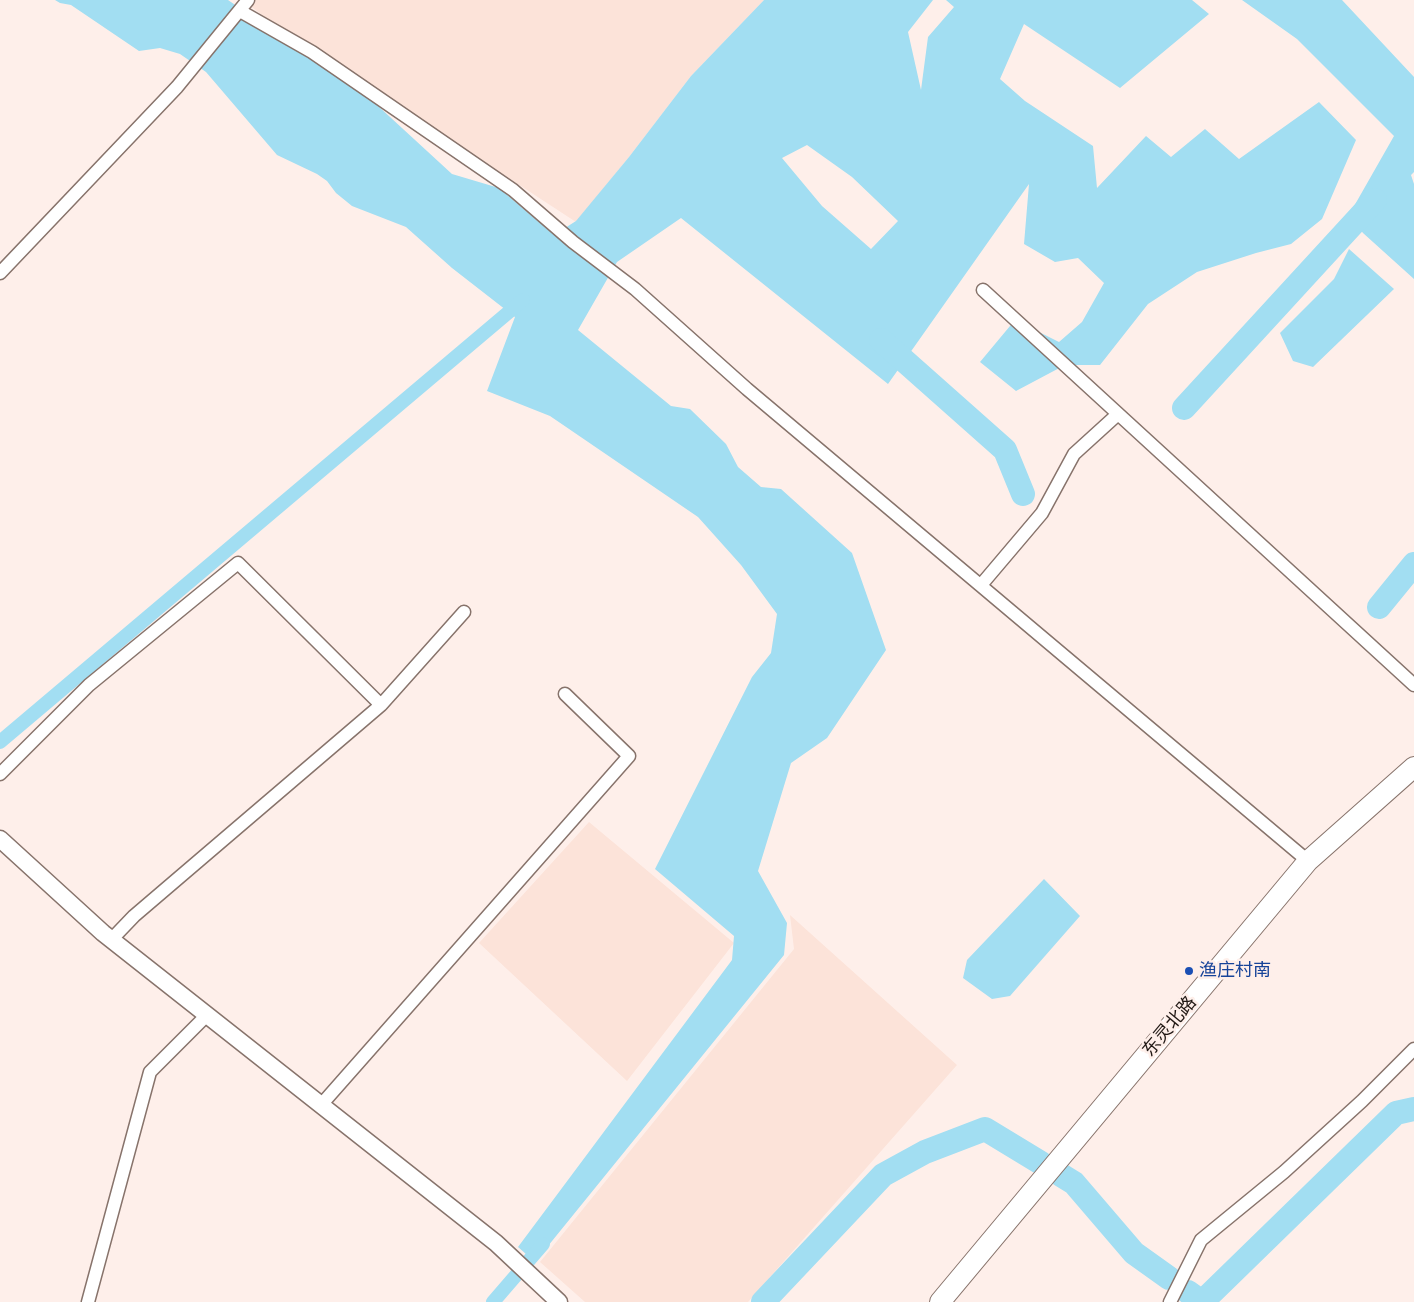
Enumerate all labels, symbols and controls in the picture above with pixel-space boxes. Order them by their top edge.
place label: 渔庄村南 [1199,960,1271,982]
marker: 渔庄村南 [1183,965,1195,977]
street label: 东灵北路 [1139,992,1201,1062]

